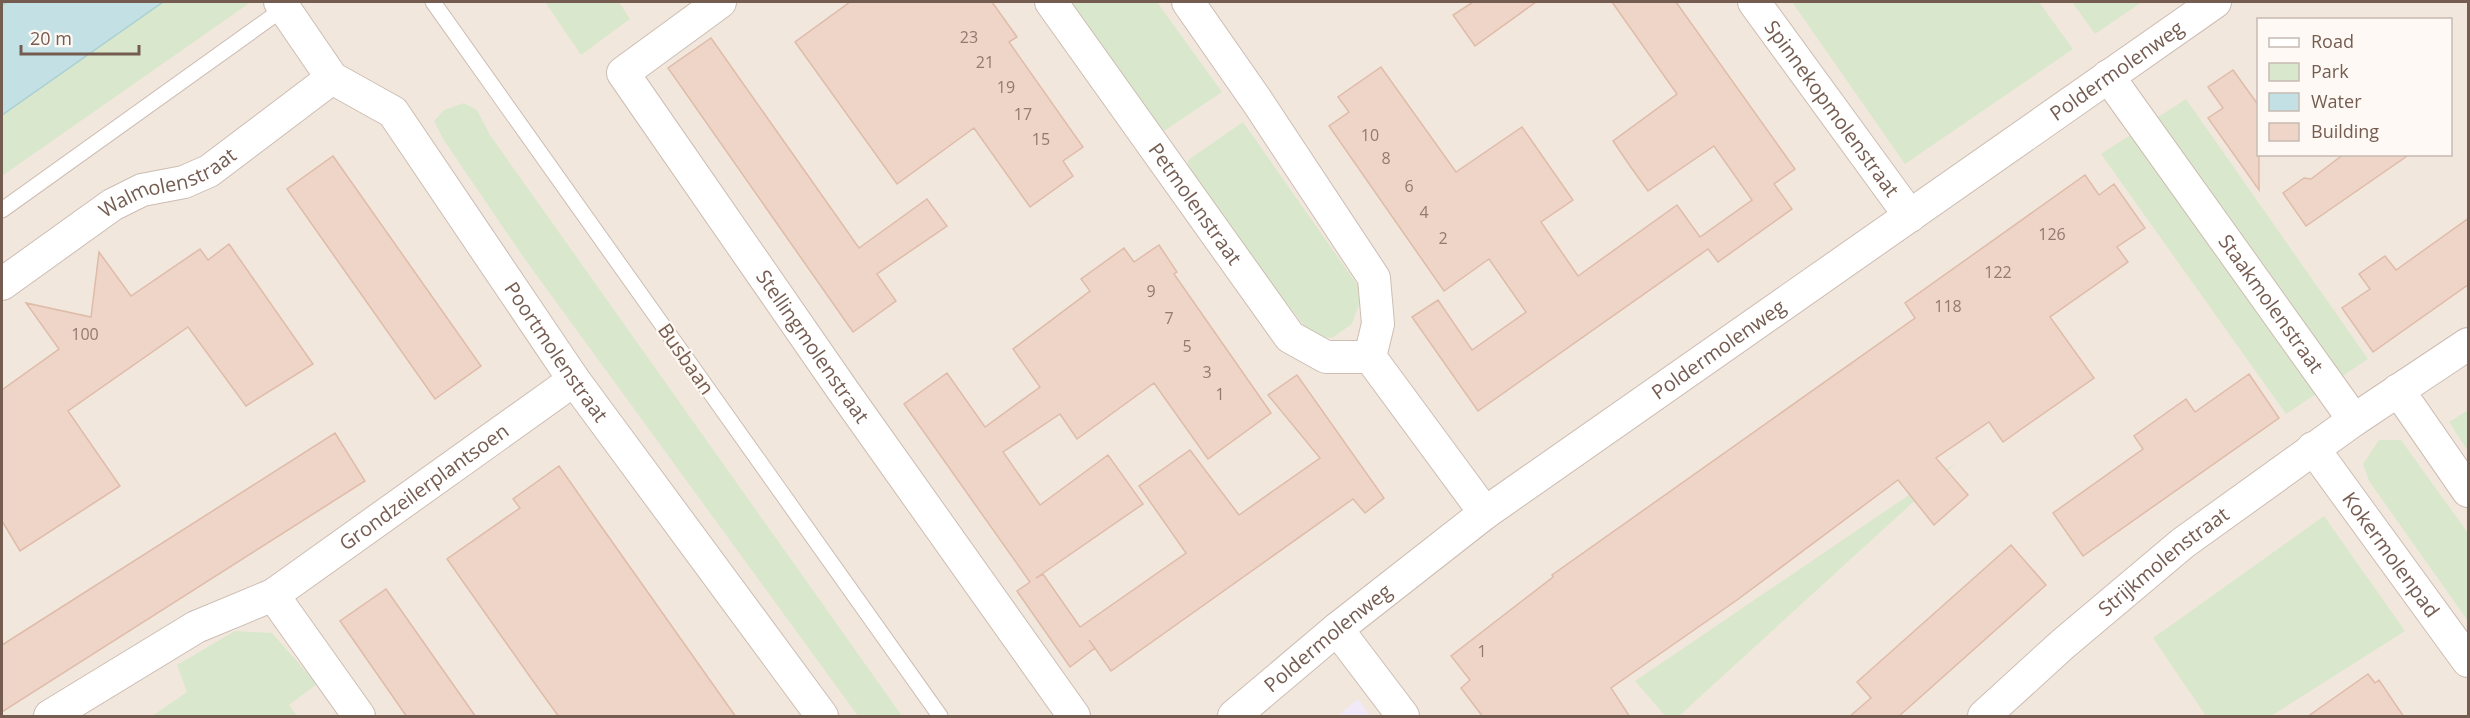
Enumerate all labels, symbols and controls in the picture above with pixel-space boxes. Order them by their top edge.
street label: Poldermolenweg [2044,14,2189,127]
street label: Spinnekopmolenstraat [1759,15,1906,202]
scale bar [21,18,140,56]
legend [2257,18,2452,156]
text: 20 m [30,26,72,50]
house number: 23 [960,26,978,48]
text: Road [2311,29,2354,53]
house number: 21 [976,51,994,73]
text: Park [2311,59,2349,83]
house number: 19 [997,76,1015,98]
text: Water [2311,89,2362,113]
house number: 17 [1014,103,1032,125]
text: Building [2311,119,2379,143]
house number: 10 [1361,124,1379,146]
house number: 15 [1032,128,1050,150]
street label: Petmolenstraat [1143,137,1248,270]
street label: Walmolenstraat [93,141,242,223]
house number: 8 [1381,147,1391,169]
house number: 6 [1404,175,1414,197]
house number: 4 [1419,201,1429,223]
house number: 126 [2038,223,2066,245]
house number: 2 [1438,227,1448,249]
street label: Staakmolenstraat [2213,229,2330,378]
house number: 122 [1984,261,2012,283]
street label: Stellingmolenstraat [750,264,876,428]
street label: Poortmolenstraat [498,276,614,427]
house number: 9 [1146,280,1156,302]
street label: Poldermolenweg [1646,293,1791,405]
house number: 118 [1934,295,1962,317]
house number: 7 [1164,307,1174,329]
street label: Busbaan [652,318,721,400]
house number: 100 [71,323,99,345]
house number: 5 [1182,335,1192,357]
house number: 3 [1202,361,1212,383]
house number: 1 [1215,383,1225,405]
street label: Grondzeilerplantsoen [334,417,514,556]
street label: Kokermolenpad [2336,486,2446,623]
street label: Strijkmolenstraat [2092,500,2234,622]
street label: Poldermolenweg [1258,577,1397,698]
house number: 1 [1477,640,1487,662]

